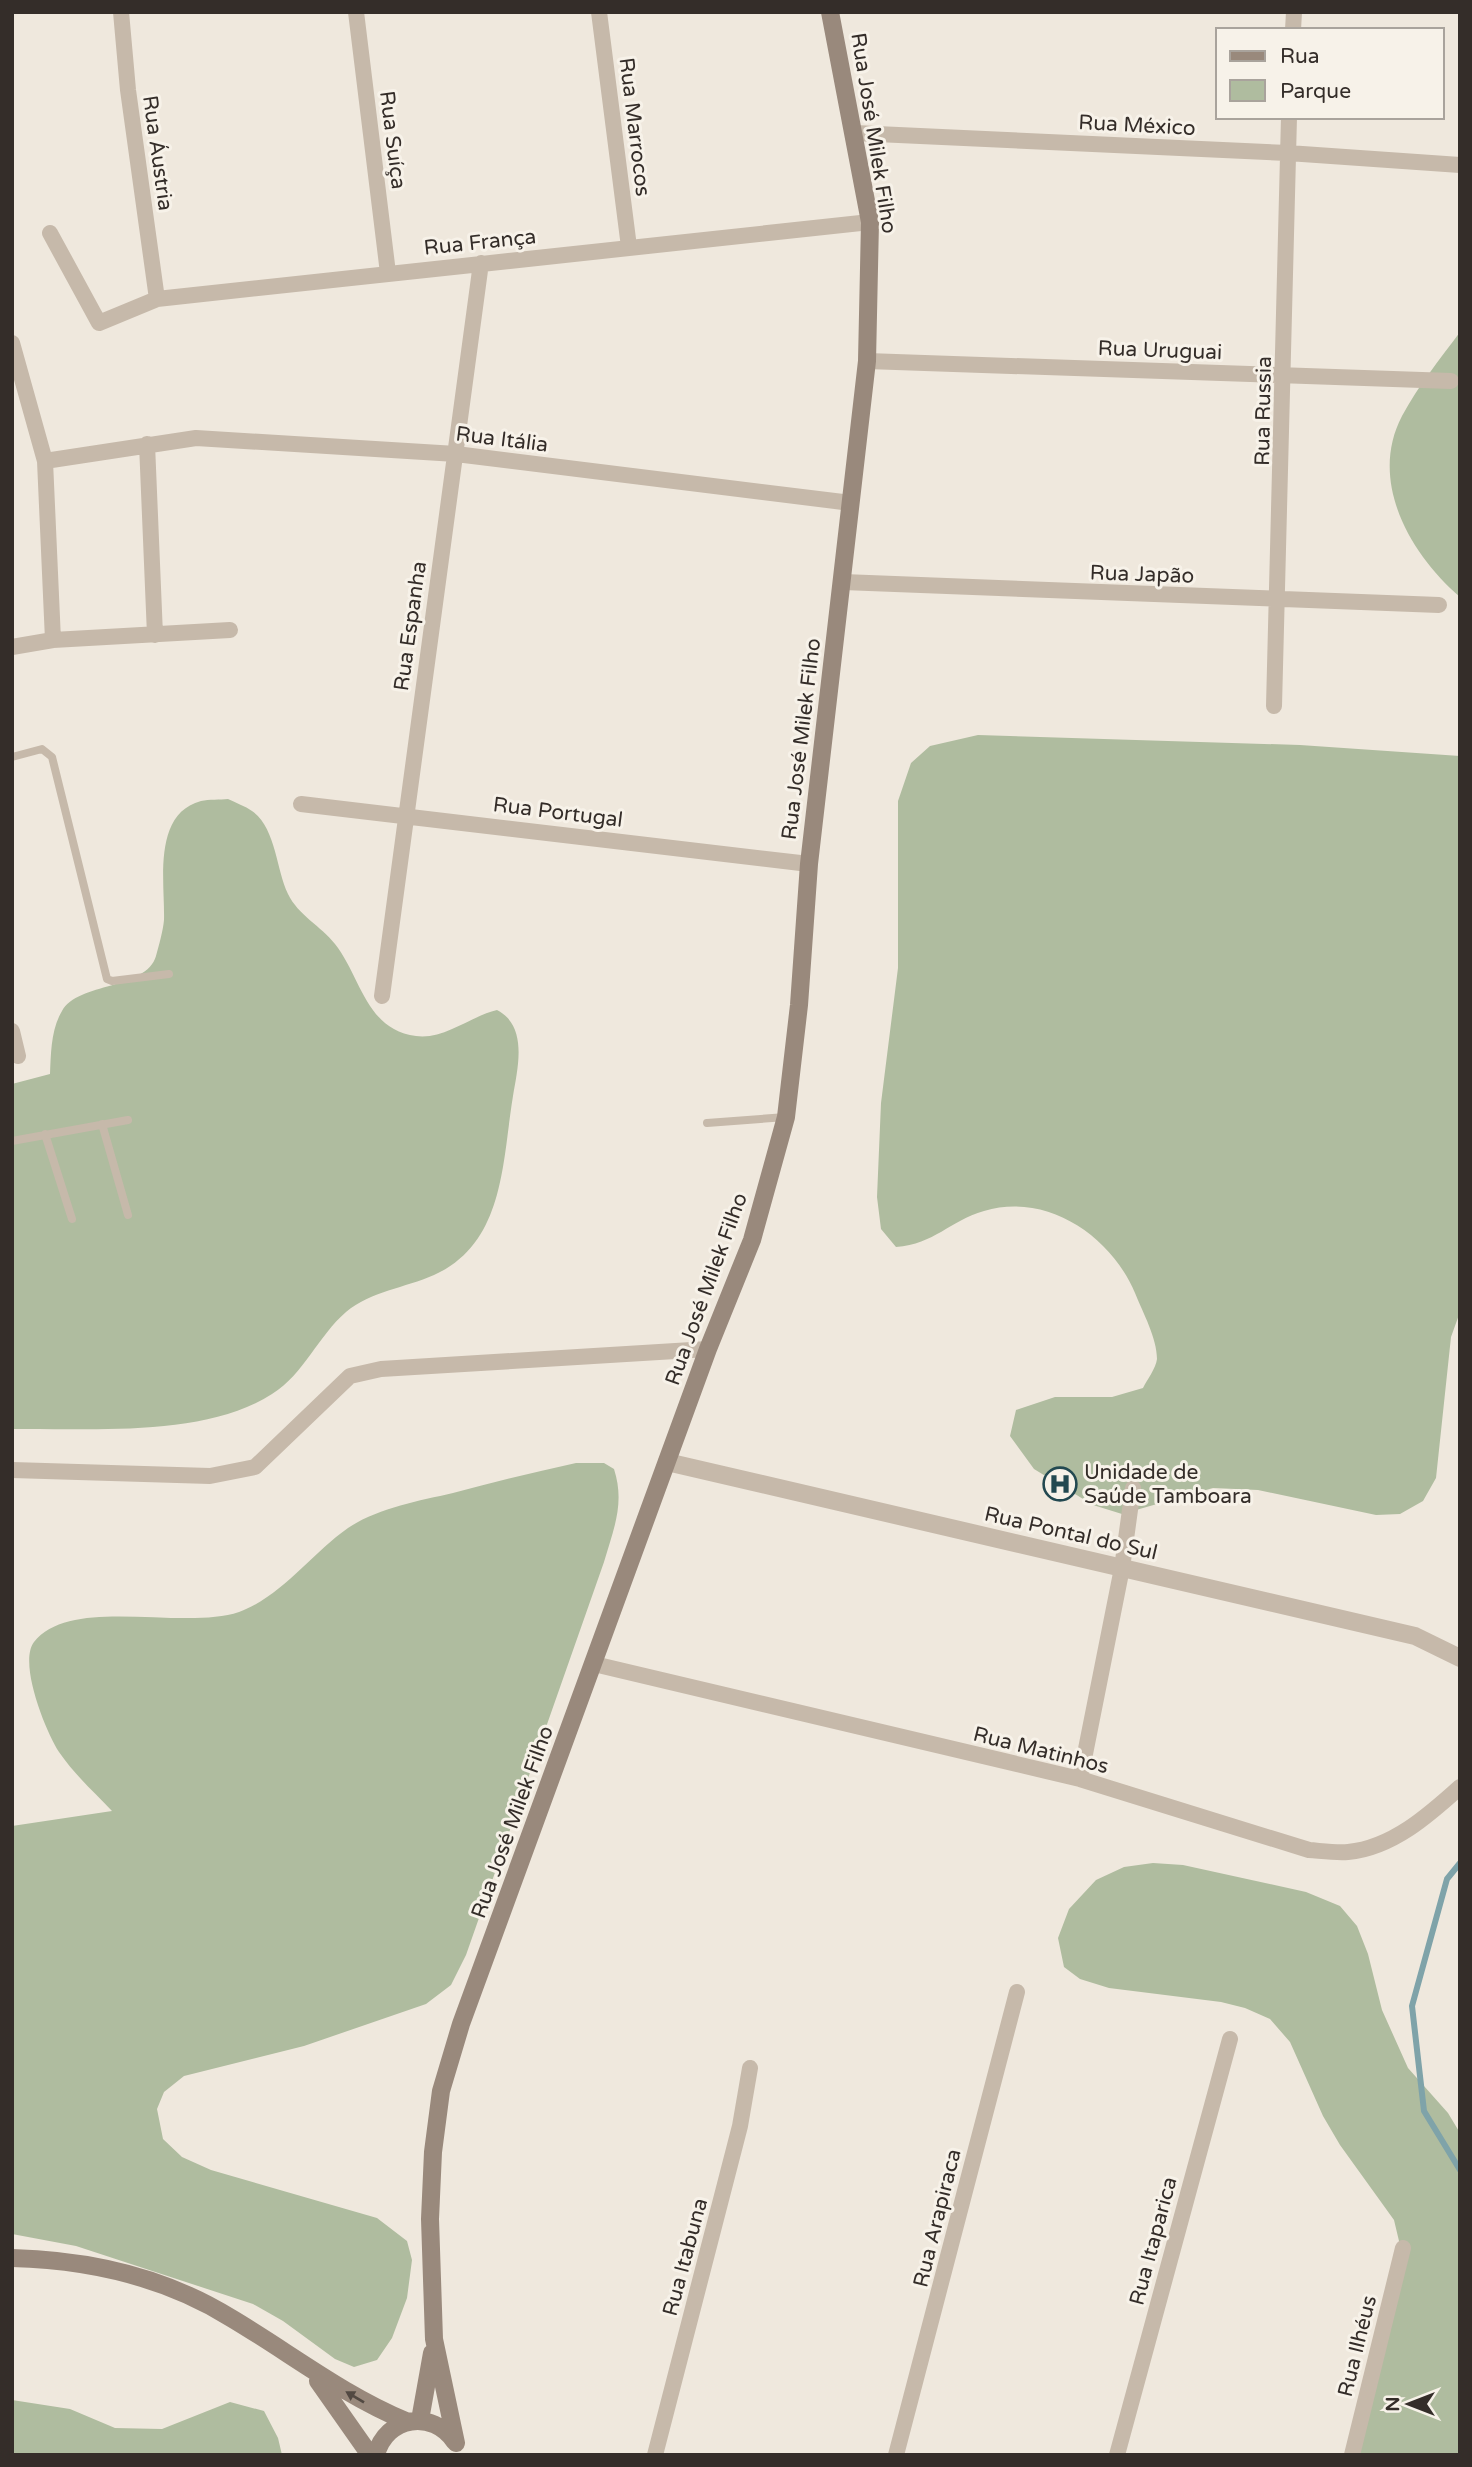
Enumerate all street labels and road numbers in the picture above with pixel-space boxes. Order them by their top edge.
street label: Rua José Milek Filho [845,31,902,235]
street label: Rua Marrocos [614,56,655,198]
street label: Rua Suíça [374,90,411,191]
street label: Rua Áustria [137,94,178,212]
street label: Rua México [1078,110,1196,141]
street label: Rua França [423,224,537,261]
street label: Rua Uruguai [1097,336,1223,365]
street label: Rua Russia [1250,356,1277,466]
street label: Rua Itália [454,421,550,458]
street label: Rua Espanha [389,560,432,693]
street label: Rua Japão [1089,560,1195,589]
street label: Rua José Milek Filho [777,637,826,841]
street label: Rua Portugal [492,792,624,833]
street label: Rua José Milek Filho [660,1190,753,1389]
street label: Rua Pontal do Sul [982,1501,1160,1566]
street label: Rua Matinhos [971,1722,1111,1779]
street label: Rua José Milek Filho [466,1723,559,1922]
street label: Rua Arapiraca [908,2146,967,2290]
street label: Rua Itaparica [1124,2174,1183,2308]
street label: Rua Itabuna [658,2195,713,2319]
street label: Rua Ilhéus [1333,2293,1382,2399]

